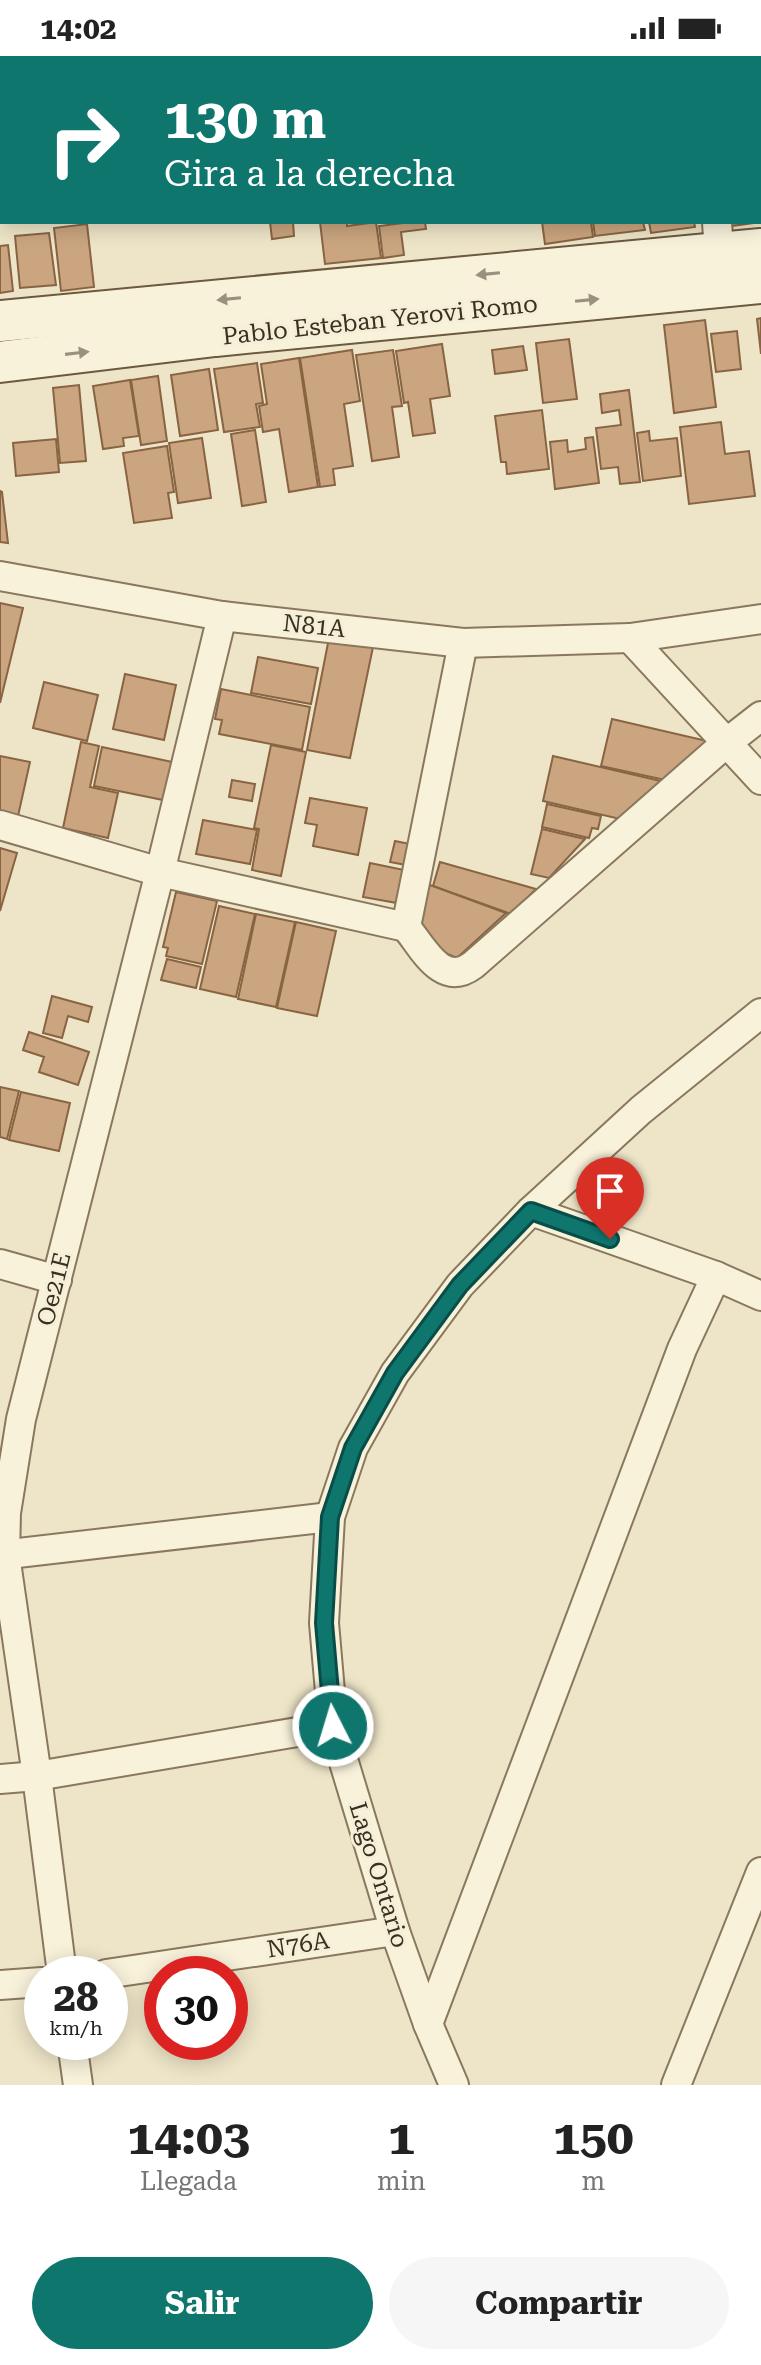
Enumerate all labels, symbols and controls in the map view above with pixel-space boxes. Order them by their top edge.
text: 14:02 [40,11,117,46]
text: 130 m [164,86,326,152]
icon: right [32,88,136,192]
text: Gira a la derecha [164,153,455,195]
one-way arrow [475,268,500,281]
street label: Pablo Esteban Yerovi Romo [221,290,539,350]
one-way arrow [216,293,241,306]
one-way arrow [575,293,600,306]
one-way arrow [65,346,90,359]
street label: N81A [281,609,347,643]
pin [576,1157,644,1239]
icon: arrive [588,1169,632,1213]
street label: Oe21E [31,1249,77,1329]
position arrow [291,1684,375,1768]
street label: Lago Ontario [344,1799,414,1951]
street label: N76A [265,1926,331,1964]
speed limit sign: 30 [144,1956,248,2060]
text: 28 [54,1974,98,2021]
text: km/h [49,2016,103,2040]
text: 14:03 [127,2110,250,2166]
text: 1 [388,2110,415,2166]
text: 150 [553,2110,634,2166]
text: Llegada [140,2166,237,2196]
text: min [377,2166,426,2196]
text: m [582,2166,605,2196]
button: Salir [32,2257,373,2349]
button: Compartir [389,2257,729,2349]

